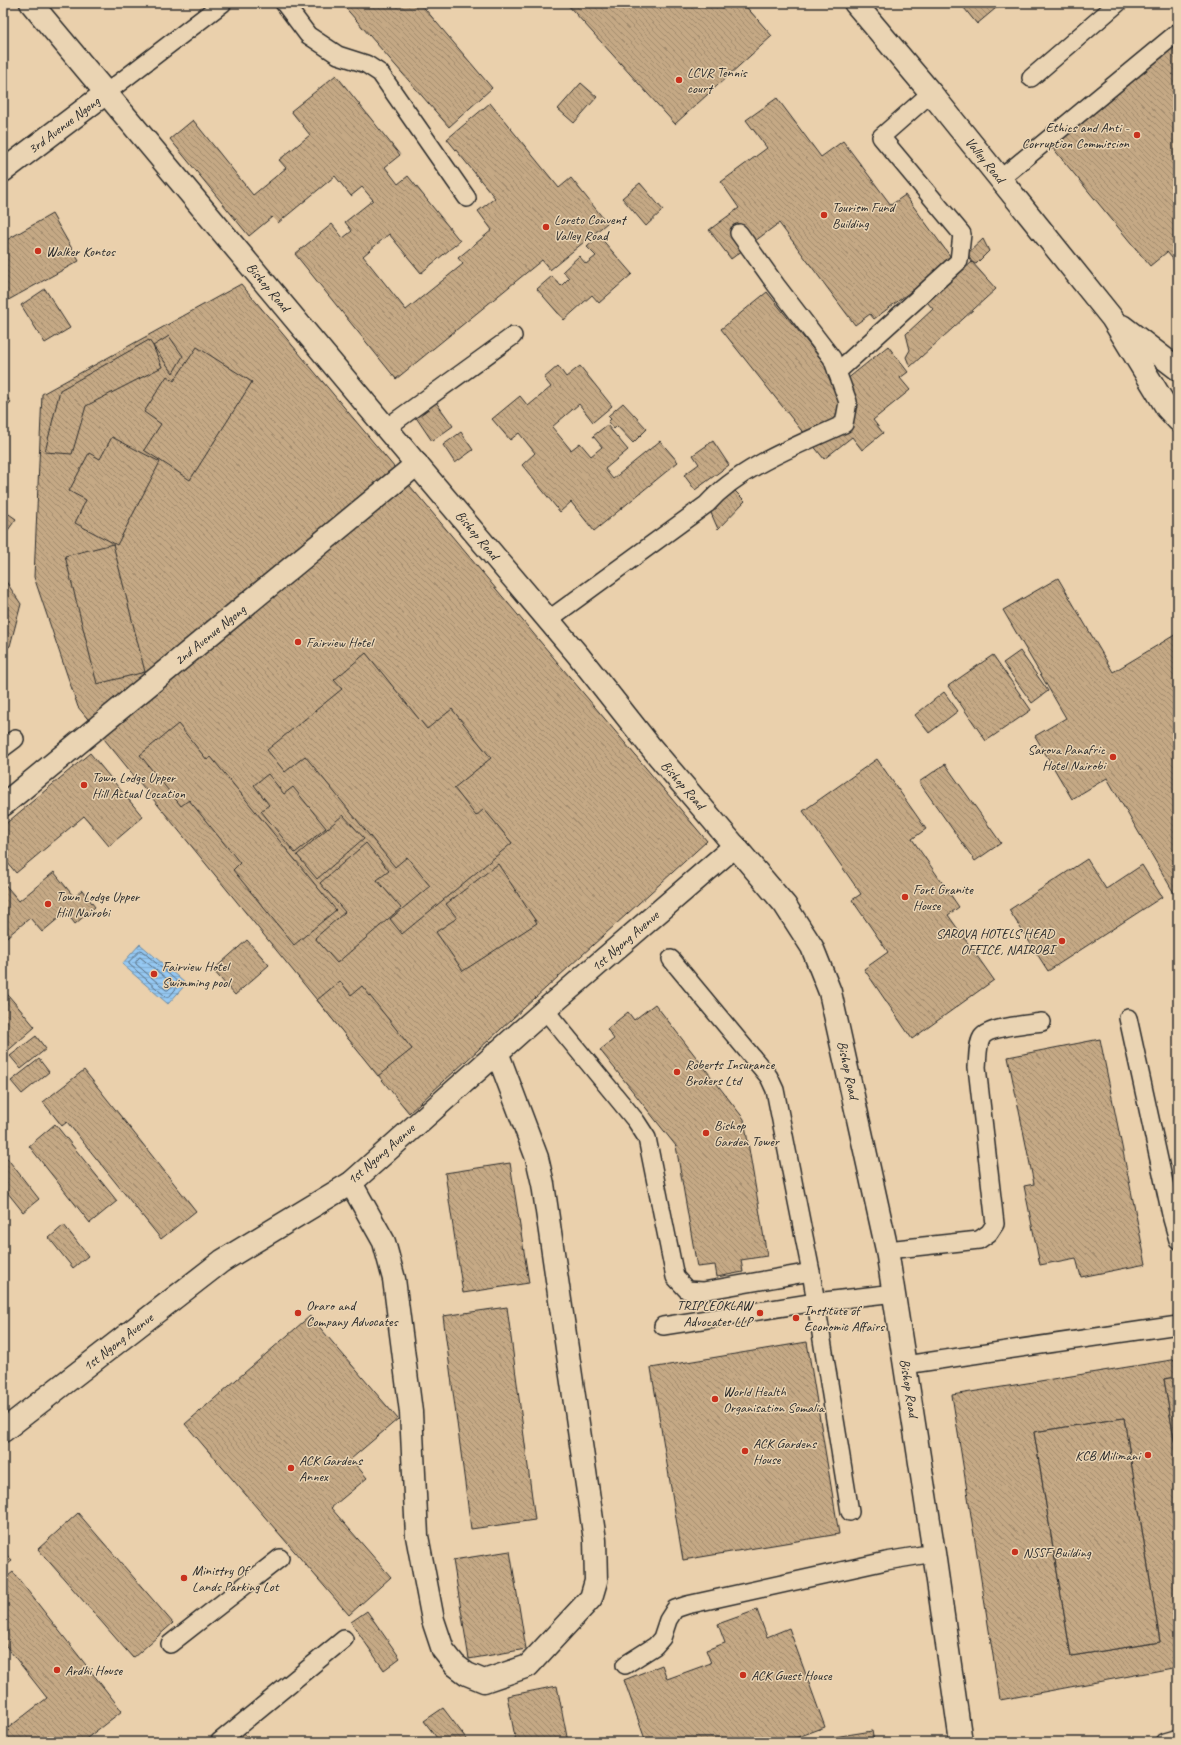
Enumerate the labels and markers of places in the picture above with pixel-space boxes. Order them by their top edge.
place label: LCVR Tennis court [687,64,748,97]
marker: LCVR Tennis court [674,75,684,85]
place label: Ethics and Anti - Corruption Commission [1022,119,1130,152]
marker: Ethics and Anti - Corruption Commission [1132,130,1142,140]
place label: Tourism Fund Building [832,199,897,232]
marker: Tourism Fund Building [819,210,829,220]
place label: Loreto Convent Valley Road [554,211,628,244]
marker: Loreto Convent Valley Road [541,222,551,232]
place label: Walker Kontos [46,243,116,260]
marker: Walker Kontos [33,246,43,256]
place label: Fairview Hotel [306,634,375,651]
marker: Fairview Hotel [293,637,303,647]
place label: Sarova Panafric Hotel Nairobi [1028,741,1107,774]
marker: Sarova Panafric Hotel Nairobi [1108,752,1118,762]
place label: Town Lodge Upper Hill Actual Location [92,769,186,802]
marker: Town Lodge Upper Hill Actual Location [79,780,89,790]
place label: Fort Granite House [913,881,974,914]
place label: Town Lodge Upper Hill Nairobi [56,888,141,921]
marker: Fort Granite House [900,892,910,902]
marker: Town Lodge Upper Hill Nairobi [43,899,53,909]
place label: SAROVA HOTELS HEAD OFFICE, NAIROBI [936,925,1057,958]
marker: SAROVA HOTELS HEAD OFFICE, NAIROBI [1057,936,1067,946]
place label: Fairview Hotel Swimming pool [162,958,232,991]
marker: Fairview Hotel Swimming pool [149,969,159,979]
place label: Roberts Insurance Brokers Ltd [685,1056,776,1089]
marker: Roberts Insurance Brokers Ltd [672,1067,682,1077]
place label: Bishop Garden Tower [714,1117,780,1150]
marker: Bishop Garden Tower [701,1128,711,1138]
place label: Oraro and Company Advocates [306,1297,399,1330]
place label: TRIPLEOKLAW Advocates LLP [677,1297,755,1330]
place label: Institute of Economic Affairs [804,1302,885,1335]
marker: Oraro and Company Advocates [293,1308,303,1318]
marker: TRIPLEOKLAW Advocates LLP [755,1308,765,1318]
marker: Institute of Economic Affairs [791,1313,801,1323]
place label: World Health Organisation Somalia [723,1383,825,1416]
marker: World Health Organisation Somalia [710,1394,720,1404]
place label: ACK Gardens House [753,1435,817,1468]
marker: ACK Gardens House [740,1446,750,1456]
place label: KCB Milimani [1075,1447,1142,1464]
marker: KCB Milimani [1143,1450,1153,1460]
place label: ACK Gardens Annex [299,1452,363,1485]
marker: ACK Gardens Annex [286,1463,296,1473]
place label: NSSF Building [1023,1544,1092,1561]
marker: NSSF Building [1010,1547,1020,1557]
place label: Ministry Of Lands Parking Lot [192,1562,280,1595]
marker: Ministry Of Lands Parking Lot [179,1573,189,1583]
place label: Ardhi House [65,1662,124,1679]
marker: Ardhi House [52,1665,62,1675]
place label: ACK Guest House [751,1667,833,1684]
marker: ACK Guest House [738,1670,748,1680]

